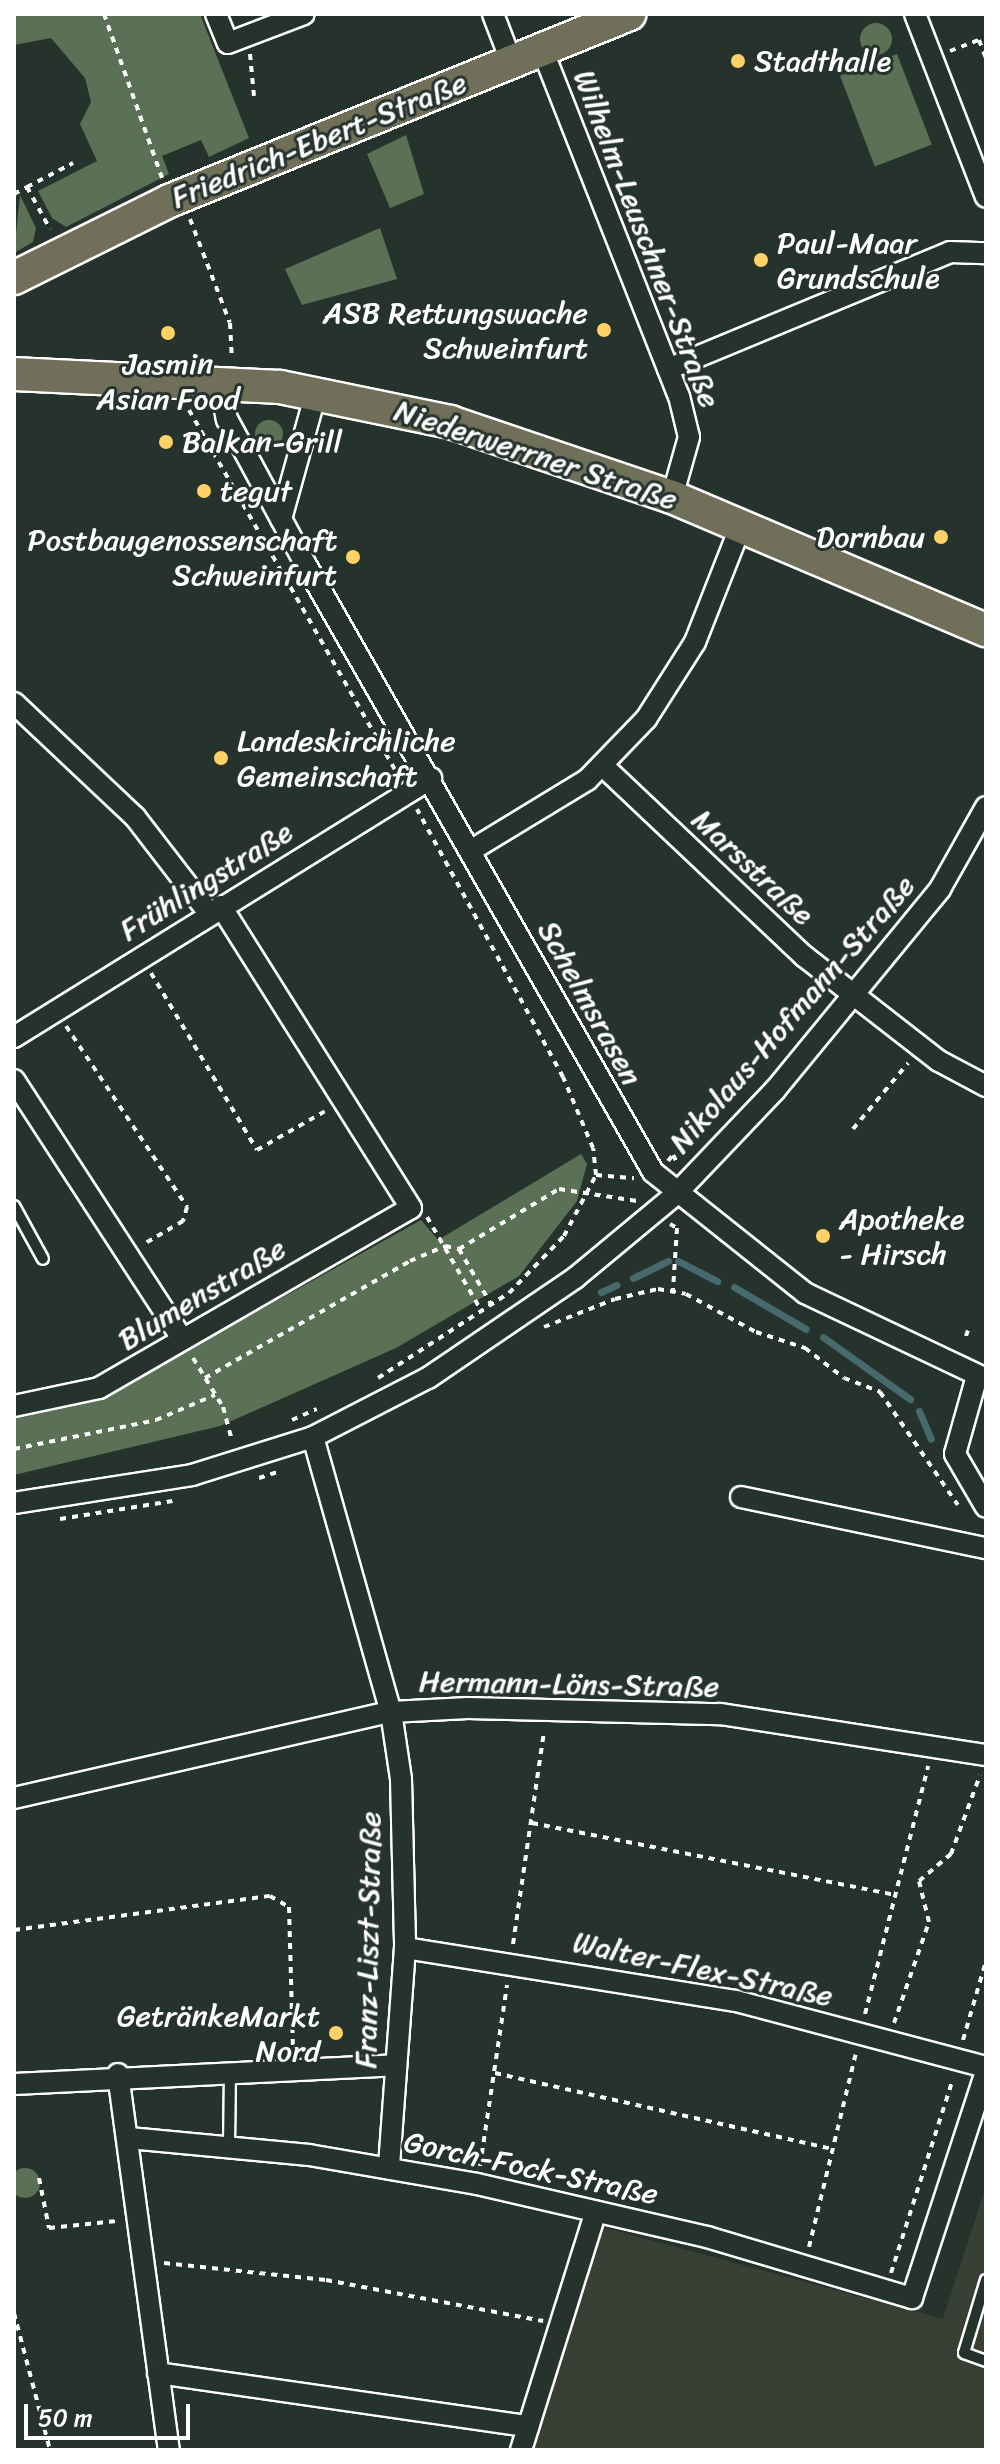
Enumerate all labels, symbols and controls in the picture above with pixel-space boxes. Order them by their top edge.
place label: Stadthalle [754,43,891,79]
marker: Stadthalle [729,52,747,70]
street label: Friedrich-Ebert-Straße [166,64,472,216]
street label: Wilhelm-Leuschner-Straße [566,65,728,413]
place label: Paul-Maar Grundschule [777,225,940,296]
marker: Paul-Maar Grundschule [752,251,770,269]
place label: ASB Rettungswache Schweinfurt [322,295,588,366]
marker: ASB Rettungswache Schweinfurt [595,321,613,339]
marker: Jasmin Asian Food [159,324,177,342]
place label: Jasmin Asian Food [96,346,240,416]
street label: Niederwerrner Straße [390,392,682,518]
place label: Balkan-Grill [182,424,342,460]
marker: Balkan-Grill [157,433,175,451]
place label: tegut [220,473,292,509]
marker: tegut [195,482,213,500]
place label: Dornbau [816,519,925,555]
place label: Postbaugenossenschaft Schweinfurt [27,522,337,592]
marker: Dornbau [932,528,950,546]
marker: Postbaugenossenschaft Schweinfurt [344,548,362,566]
place label: Landeskirchliche Gemeinschaft [237,723,456,794]
marker: Landeskirchliche Gemeinschaft [212,749,230,767]
street label: Marsstraße [685,801,821,933]
street label: Frühlingstraße [113,814,299,948]
street label: Nikolaus-Hofmann-Straße [662,868,922,1160]
street label: Schelmsrasen [530,915,650,1091]
place label: Apotheke - Hirsch [839,1201,964,1272]
marker: Apotheke - Hirsch [814,1227,832,1245]
street label: Blumenstraße [112,1230,292,1358]
street label: Hermann-Löns-Straße [419,1663,719,1705]
street label: Franz-Liszt-Straße [348,1811,388,2069]
street label: Walter-Flex-Straße [570,1924,836,2014]
place label: GetränkeMarkt Nord [117,1998,320,2068]
marker: GetränkeMarkt Nord [327,2024,345,2042]
street label: Gorch-Fock-Straße [401,2123,661,2213]
scale bar [28,2388,194,2438]
text: 50 m [38,2397,93,2439]

